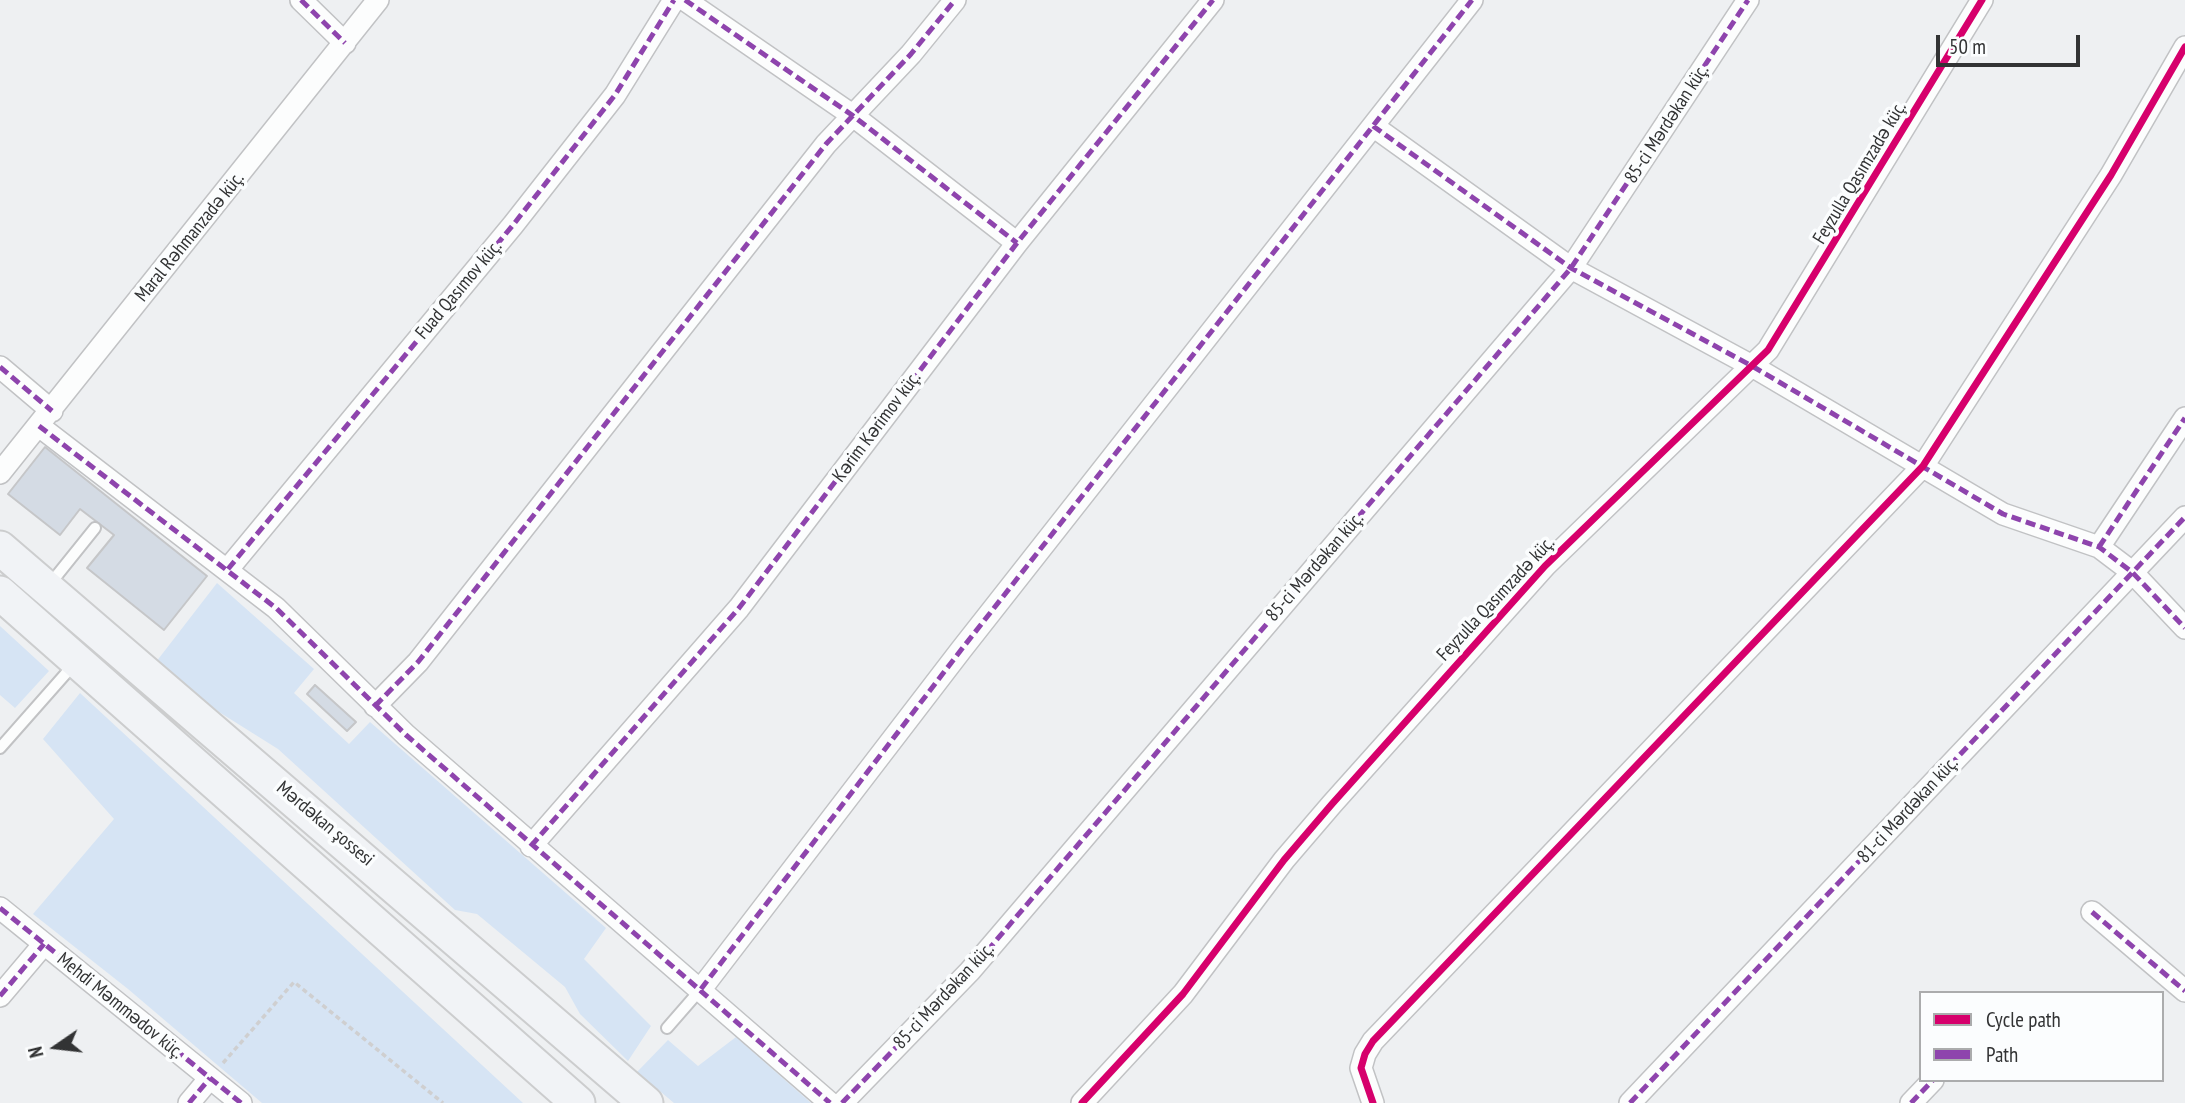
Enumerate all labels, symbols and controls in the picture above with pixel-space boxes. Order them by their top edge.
scale bar [1940,21,2084,65]
text: 50 m [1949,33,1986,60]
street label: 85-ci Mərdəkan küç. [1620,60,1714,188]
street label: Feyzulla Qasımzadə küç. [1809,98,1911,248]
street label: Maral Rəhmanzadə küç. [131,168,249,306]
street label: Fuad Qasımov küç. [411,236,507,344]
street label: Kərim Kərimov küç. [828,367,926,487]
street label: 85-ci Mərdəkan küç. [1261,508,1369,626]
street label: Feyzulla Qasımzadə küç. [1432,532,1560,666]
street label: 81-ci Mərdəkan küç. [1853,752,1963,868]
street label: Mərdəkan şossesi [272,777,378,871]
street label: 85-ci Mərdəkan küç. [889,938,999,1054]
street label: Mehdi Məmmədov küç. [52,948,188,1064]
legend [1919,991,2164,1082]
text: Cycle path [1986,1006,2061,1033]
north arrow [21,1012,91,1082]
text: Path [1986,1041,2018,1068]
text: N [23,1044,49,1060]

